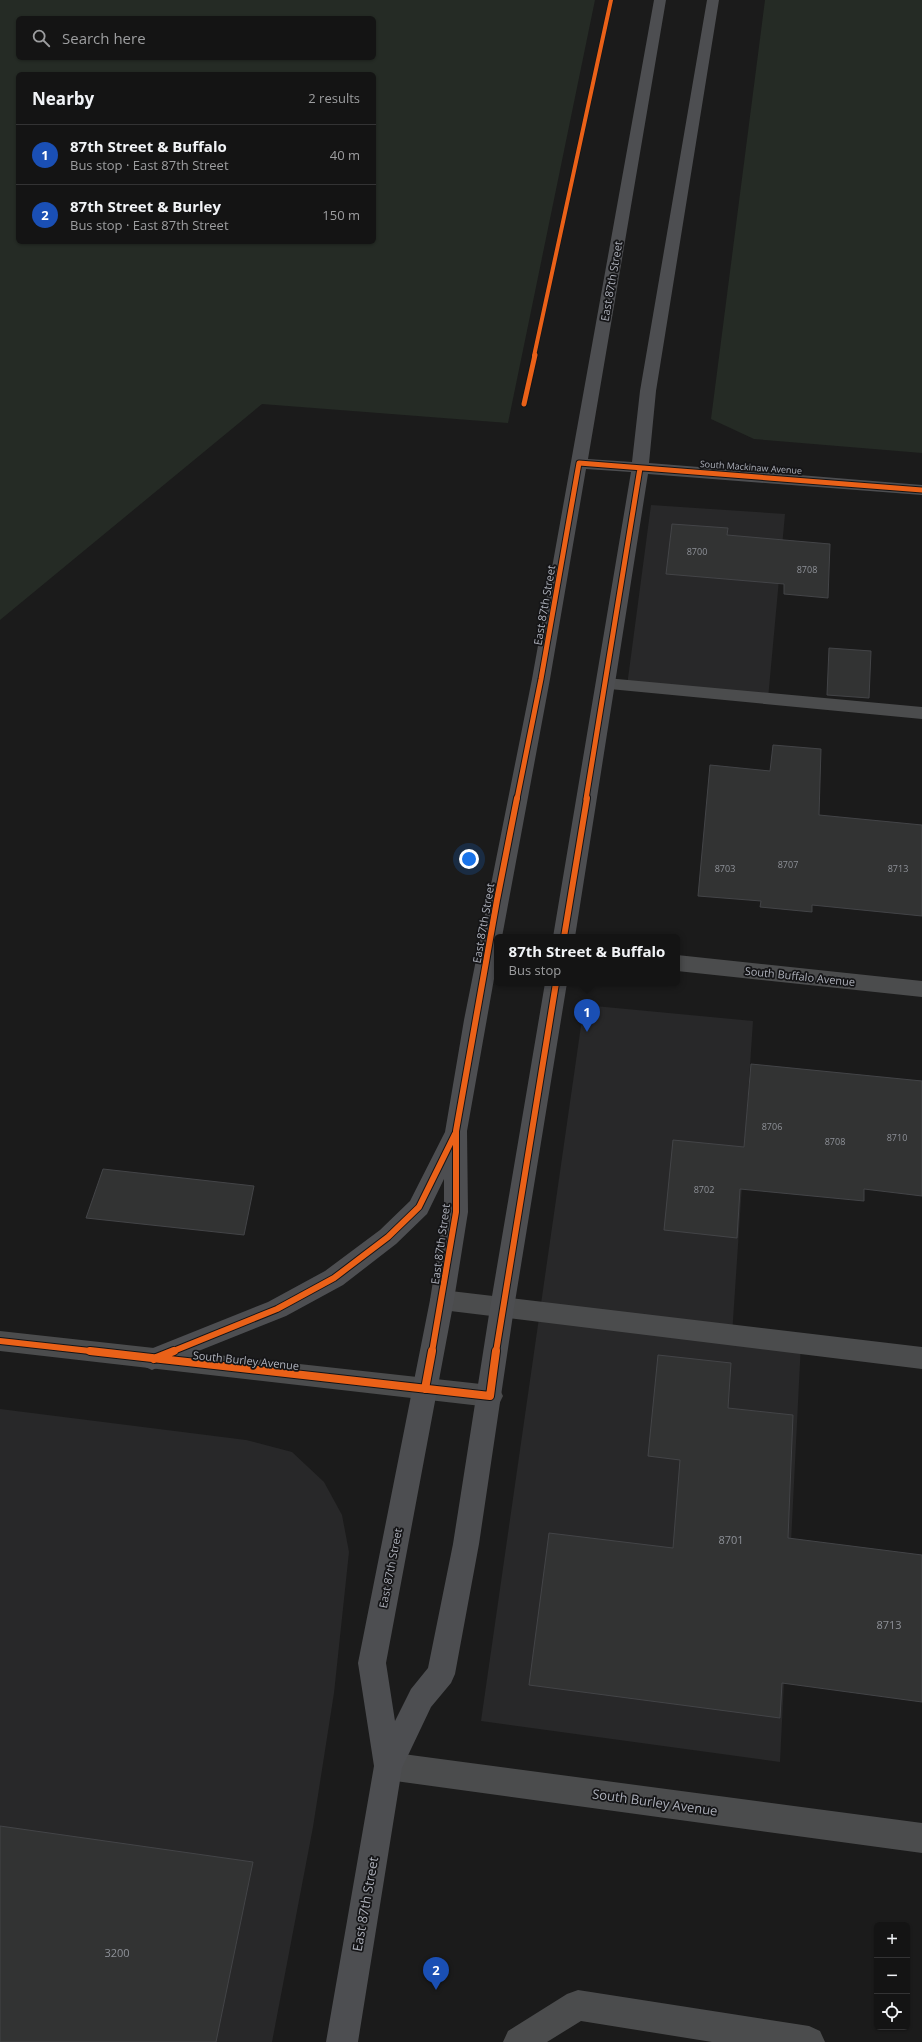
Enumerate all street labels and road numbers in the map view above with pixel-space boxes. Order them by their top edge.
street label: East 87th Street [597,240,625,322]
street label: South Mackinaw Avenue [699,457,803,477]
street label: East 87th Street [530,564,558,646]
street label: East 87th Street [469,882,497,964]
street label: South Buffalo Avenue [744,963,856,989]
street label: East 87th Street [427,1203,453,1285]
street label: South Burley Avenue [192,1347,300,1373]
street label: East 87th Street [375,1527,405,1609]
street label: South Burley Avenue [591,1784,719,1820]
street label: East 87th Street [348,1855,382,1953]

